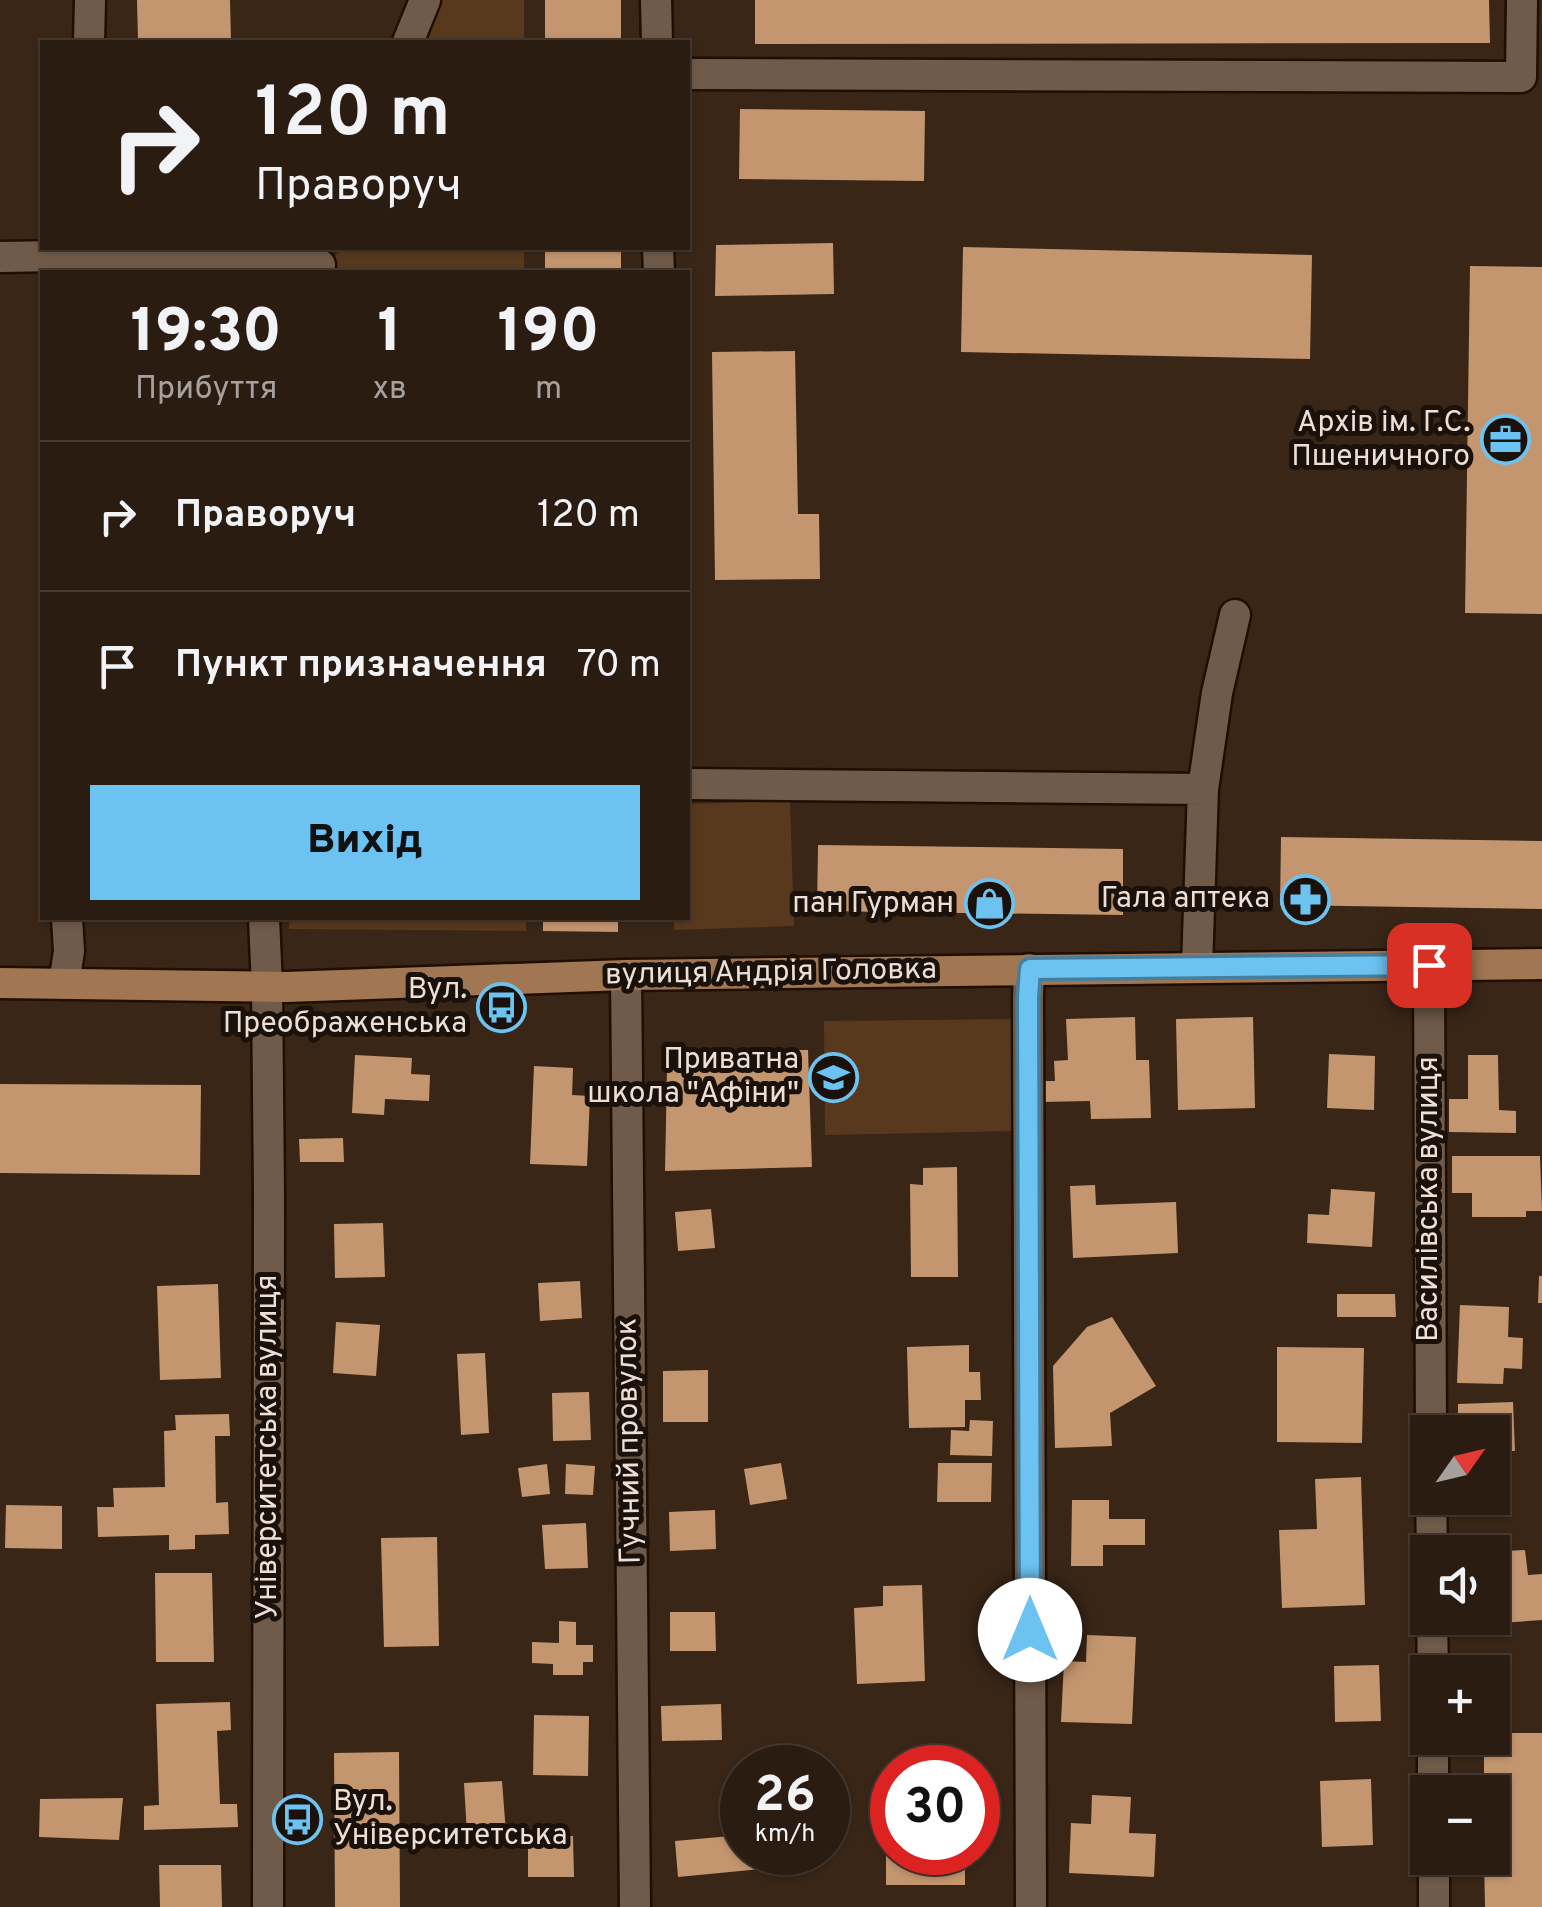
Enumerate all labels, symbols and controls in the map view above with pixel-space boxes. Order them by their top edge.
text: 120 m [255,72,451,161]
icon: right [90,80,220,210]
text: Праворуч [255,159,462,216]
text: 19:30 [131,297,282,373]
text: 1 [377,297,402,373]
text: 190 [497,297,599,373]
text: Прибуття [135,370,277,410]
text: хв [372,370,407,410]
text: m [535,370,562,410]
place label: Архів ім. Г.С. Пшеничного [1291,405,1470,476]
office icon: Архів ім. Г.С. Пшеничного [1479,414,1531,466]
icon: right [90,489,145,544]
text: Праворуч [175,492,356,541]
text: 120 m [537,492,640,541]
icon: arrive [90,639,145,694]
text: Пункт призначення [175,642,547,691]
text: 70 m [577,642,661,691]
button: Вихід [90,785,640,900]
pharmacy icon: Гала аптека [1279,873,1331,925]
shop icon: пан Гурман [963,878,1015,930]
place label: Гала аптека [1101,881,1270,918]
place label: пан Гурман [792,886,954,923]
pin [1387,923,1472,1008]
icon: arrive [1402,938,1457,993]
street label: вулиця Андрія Головка [605,952,937,994]
place label: Вул. Преображенська [223,972,467,1043]
bus stop icon: Вул. Преображенська [476,981,528,1033]
place label: Приватна школа "Афіни" [587,1042,799,1113]
school or university icon: Приватна школа "Афіни" [808,1051,860,1103]
street label: Василівська вулиця [1411,1056,1448,1342]
street label: Університетська вулиця [250,1275,287,1619]
street label: Гучний провулок [609,1318,651,1564]
north arrow [1410,1415,1510,1515]
map controls [1410,1415,1510,1875]
button: sound [1410,1535,1510,1635]
position arrow [978,1578,1082,1682]
button: + [1410,1655,1510,1755]
speed limit sign: 30 [870,1745,1000,1875]
text: 26 [754,1766,816,1829]
button: − [1410,1775,1510,1875]
place label: Вул. Університетська [333,1784,568,1855]
bus stop icon: Вул. Університетська [272,1793,324,1845]
text: km/h [755,1819,815,1851]

